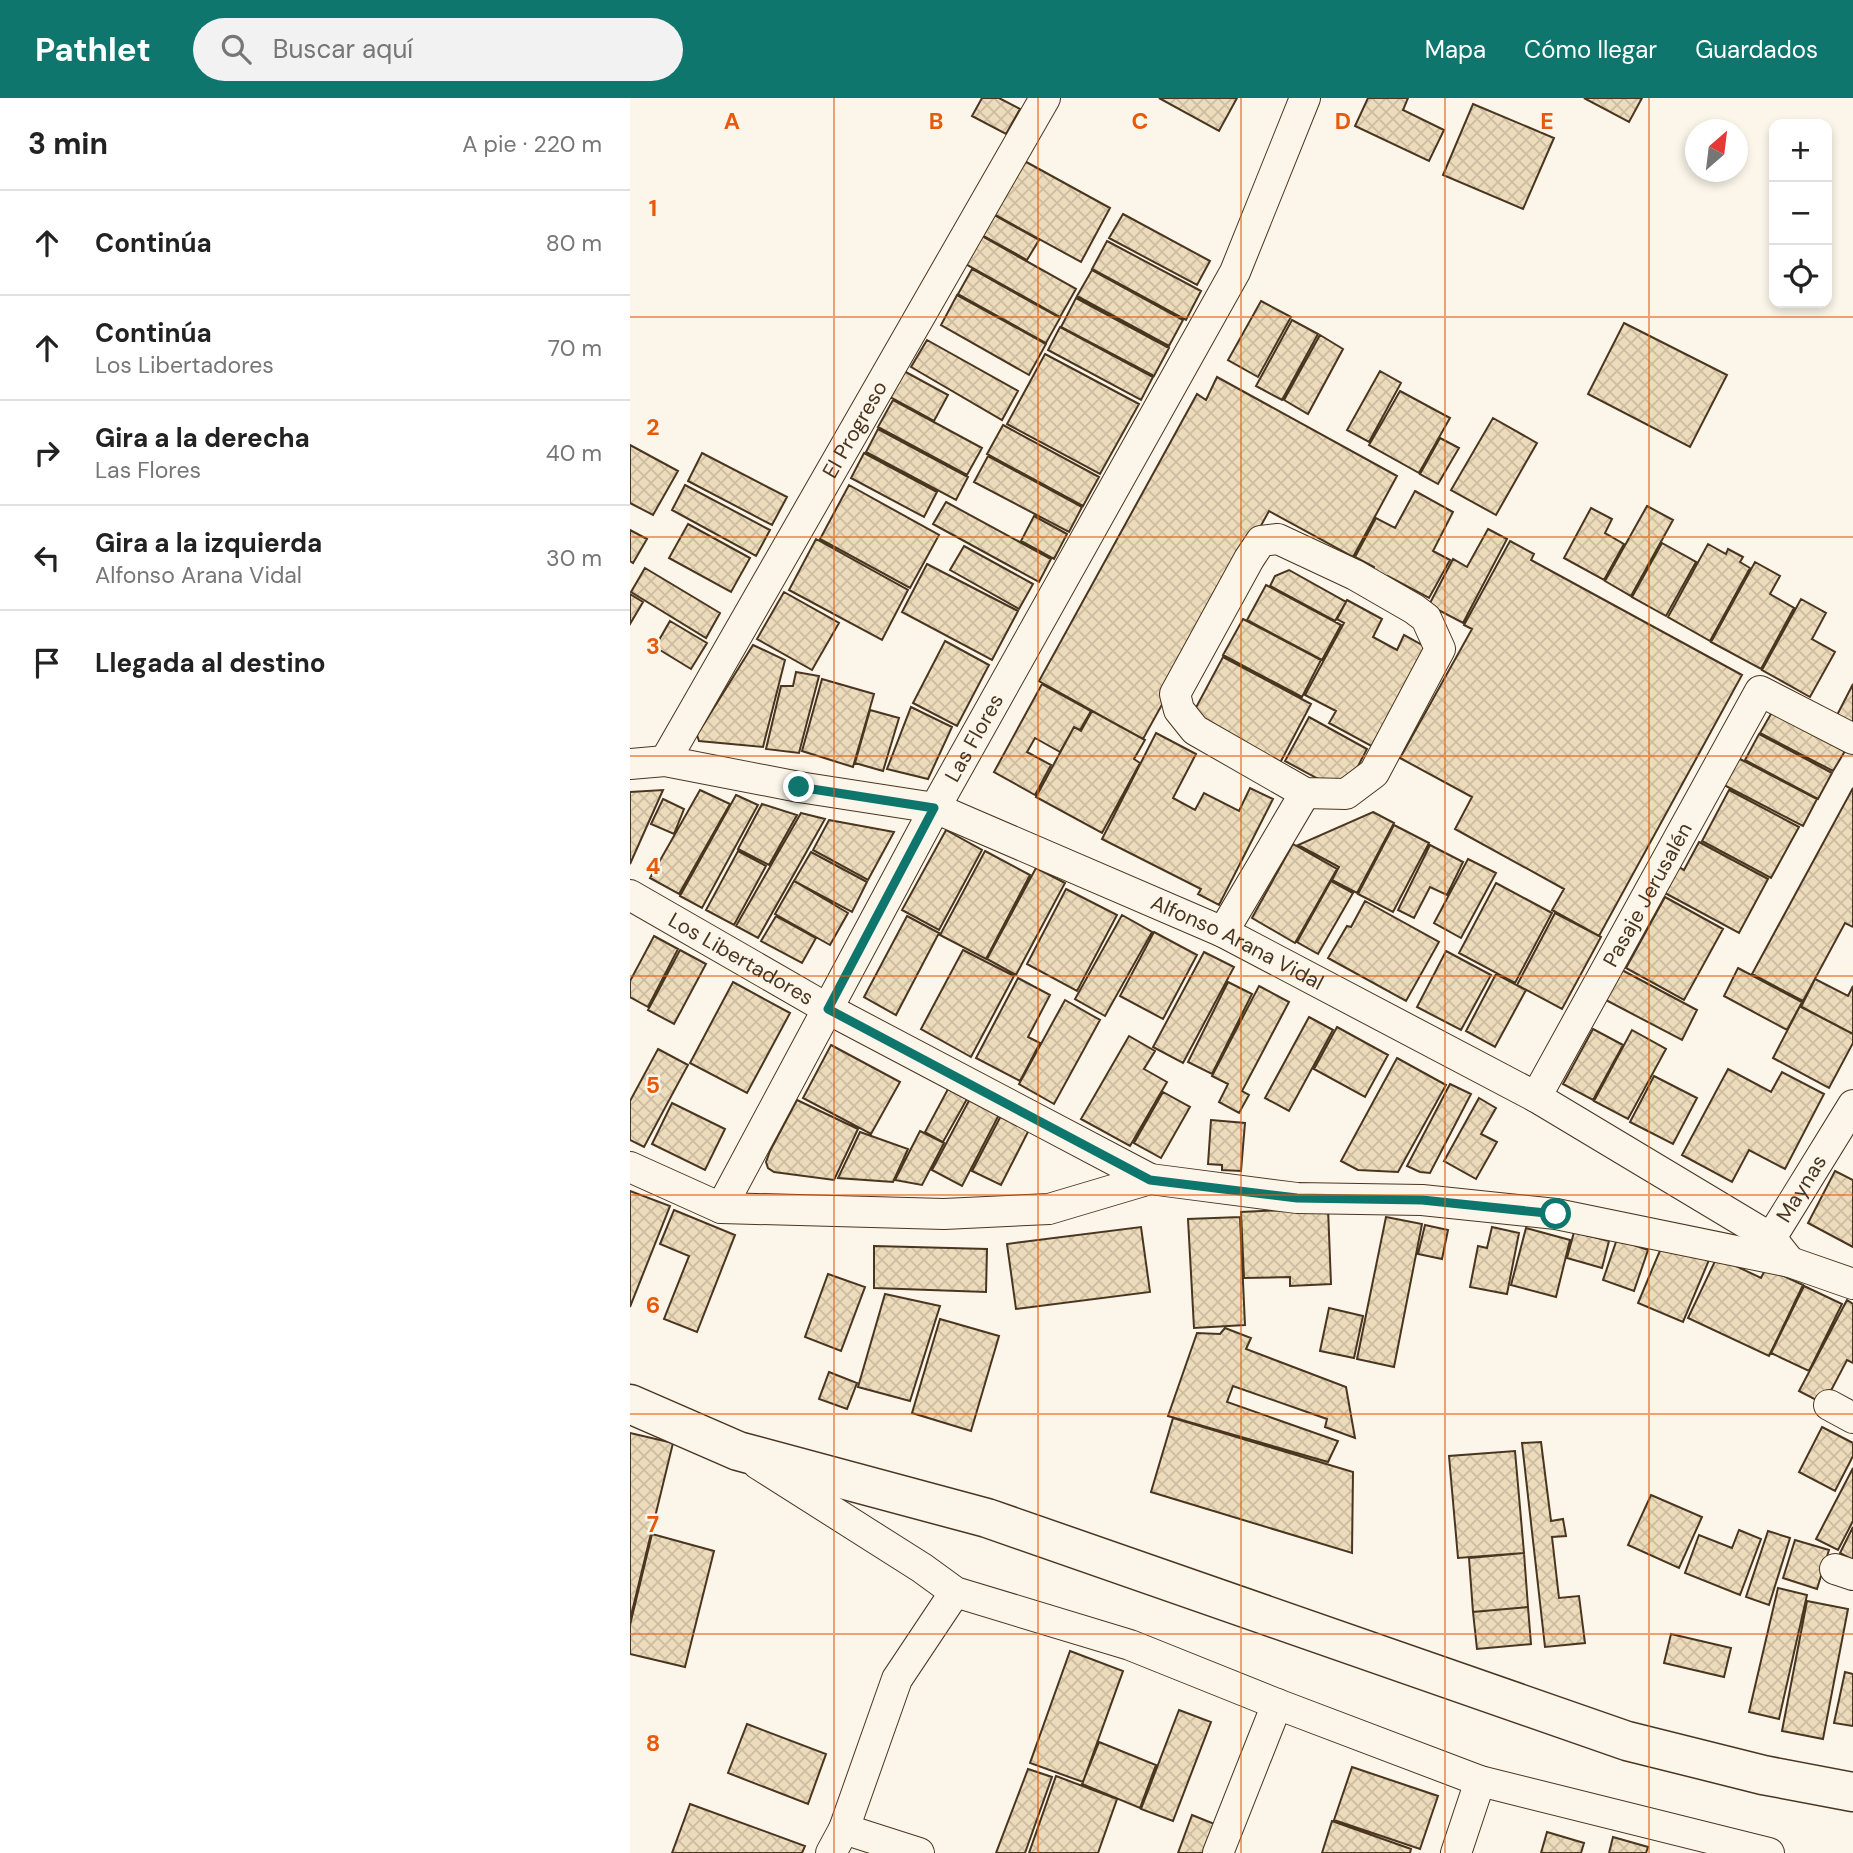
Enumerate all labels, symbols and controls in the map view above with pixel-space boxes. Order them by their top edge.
search box [193,18,683,81]
text: Pathlet [35,28,151,71]
icon: search [217,30,255,68]
text: Buscar aquí [273,32,413,66]
text: Mapa [1425,34,1486,65]
text: Cómo llegar [1524,34,1657,65]
text: Guardados [1695,34,1818,65]
text: A [724,106,740,136]
text: B [929,106,943,136]
text: C [1132,106,1148,136]
text: D [1335,106,1351,136]
text: E [1540,106,1554,136]
north arrow [1685,119,1748,182]
map controls [1769,119,1832,308]
button: + [1769,119,1832,182]
text: 3 min [28,124,108,163]
text: A pie · 220 m [462,129,602,159]
button: − [1769,182,1832,245]
text: 1 [649,193,657,223]
icon: ahead [28,224,66,262]
text: Continúa [95,226,212,260]
text: 80 m [546,228,602,258]
button: locate [1769,245,1832,308]
text: Continúa [95,316,212,350]
icon: ahead [28,329,66,367]
text: 70 m [548,333,602,363]
text: Los Libertadores [95,350,274,380]
street label: El Progreso [816,376,894,483]
text: 2 [646,412,660,442]
text: Gira a la derecha [95,421,310,455]
icon: right [28,434,66,472]
text: 40 m [546,438,602,468]
text: Las Flores [95,455,201,485]
text: Gira a la izquierda [95,526,322,560]
icon: left [28,539,66,577]
text: 30 m [546,543,602,573]
text: Alfonso Arana Vidal [95,560,302,590]
text: 3 [646,631,660,661]
icon: arrive [28,644,66,682]
text: Llegada al destino [95,646,326,680]
street label: Las Flores [938,689,1010,787]
route end [783,771,814,802]
street label: Pasaje Jerusalén [1597,818,1699,972]
text: 4 [646,851,661,881]
street label: Alfonso Arana Vidal [1146,889,1328,997]
street label: Los Libertadores [663,906,819,1012]
text: 5 [646,1070,660,1100]
street label: Maynas [1770,1150,1833,1228]
route start [1540,1198,1571,1229]
text: 6 [646,1290,660,1320]
text: 7 [647,1509,659,1539]
text: 8 [646,1728,660,1758]

